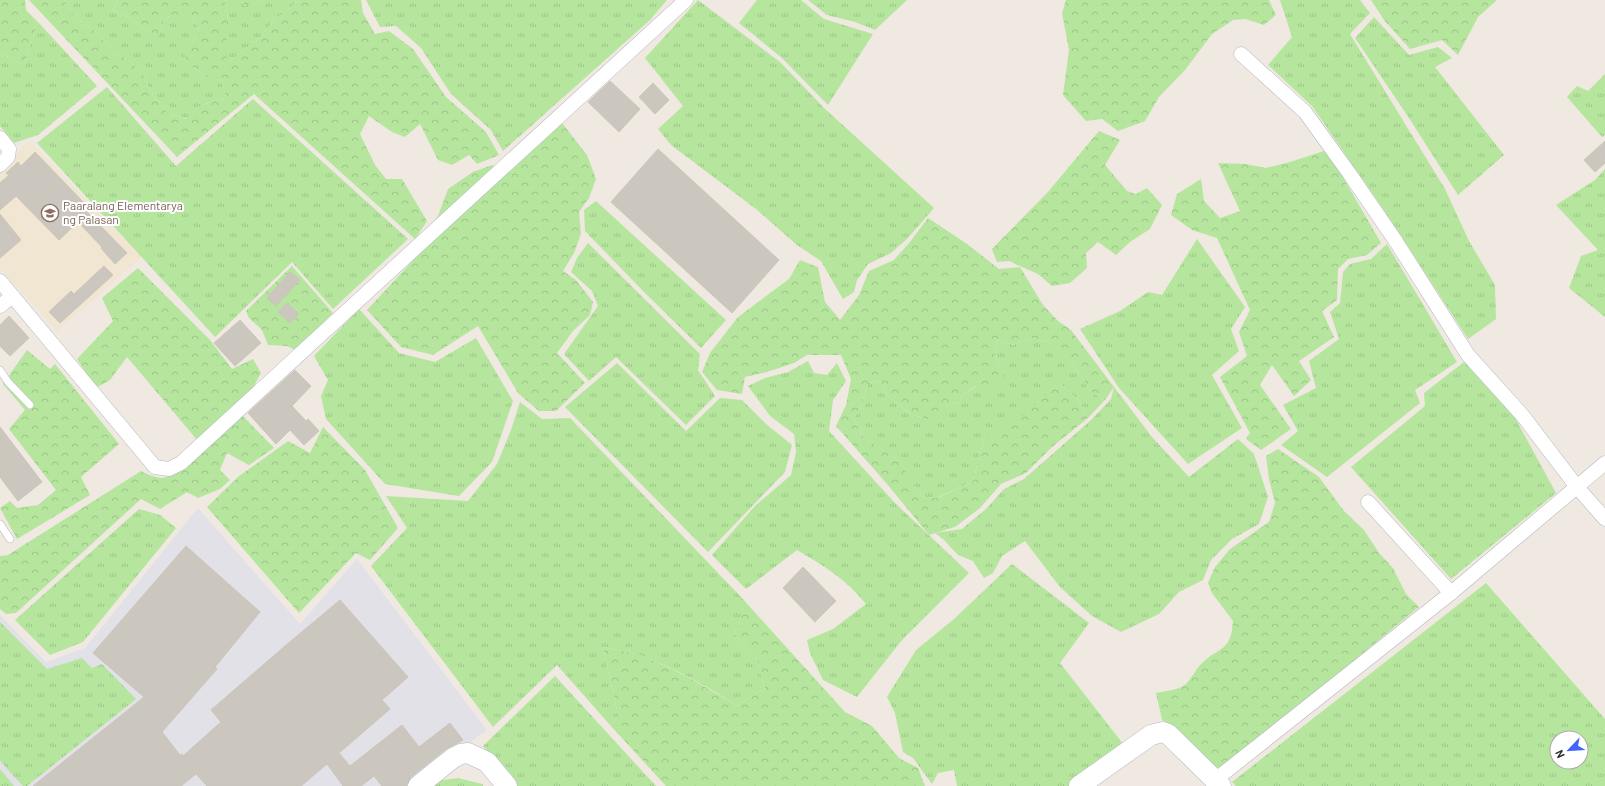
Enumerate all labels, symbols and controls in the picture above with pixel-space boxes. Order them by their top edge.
place label: Paaralang Elementarya ng Palasan [63,198,183,226]
school or university icon: Paaralang Elementarya ng Palasan [40,203,60,223]
north arrow [1549,730,1589,770]
text: N [1552,748,1567,761]

